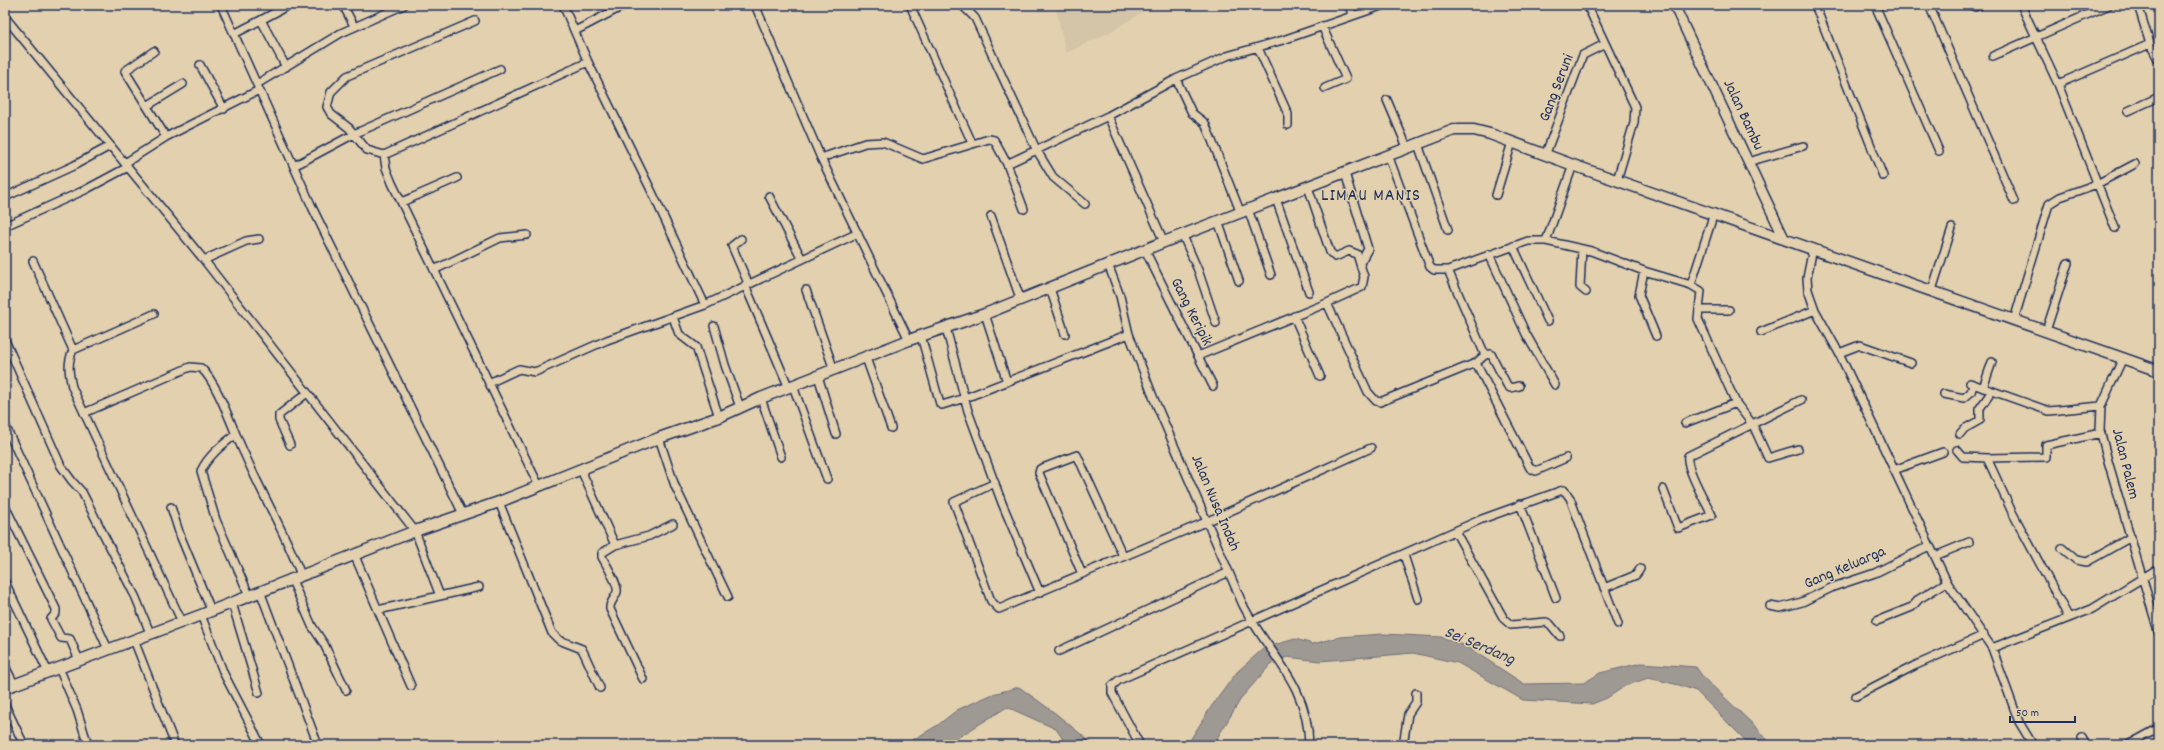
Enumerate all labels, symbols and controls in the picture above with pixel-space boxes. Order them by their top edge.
street label: Gang Seruni [1534,51,1580,125]
street label: Jalan Bambu [1717,76,1769,154]
district label: LIMAU MANIS [1321,184,1421,209]
street label: Gang Keripik [1164,274,1218,350]
street label: Jalan Palem [2105,426,2145,502]
street label: Jalan Nusa Indah [1184,451,1246,555]
street label: Gang Keluarga [1801,540,1890,596]
water label: Sei Serdang [1440,621,1518,673]
scale bar [2010,698,2075,724]
text: 50 m [2016,705,2039,722]

